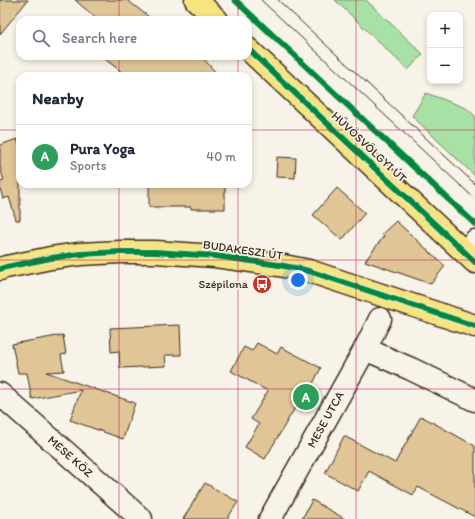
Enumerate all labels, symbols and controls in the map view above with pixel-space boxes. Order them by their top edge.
map controls [427,12,463,84]
button: + [427,12,463,48]
search box [16,16,252,60]
icon: search [30,27,52,49]
text: Search here [62,29,137,47]
button: − [427,48,463,84]
text: Nearby [32,88,84,108]
street label: HŰVÖSVÖLGYI ÚT [329,109,410,186]
text: Pura Yoga [70,140,135,158]
text: A [41,149,49,164]
text: 40 m [206,149,236,164]
text: Sports [70,158,106,173]
street label: BUDAKESZI ÚT [202,237,284,263]
your location [288,270,308,290]
bus stop icon: Szépilona [251,273,273,295]
place label: Szépilona [198,277,249,291]
pin: A [293,382,319,412]
street label: MESE UTCA [305,388,347,450]
street label: MESE KÖZ [45,433,96,480]

